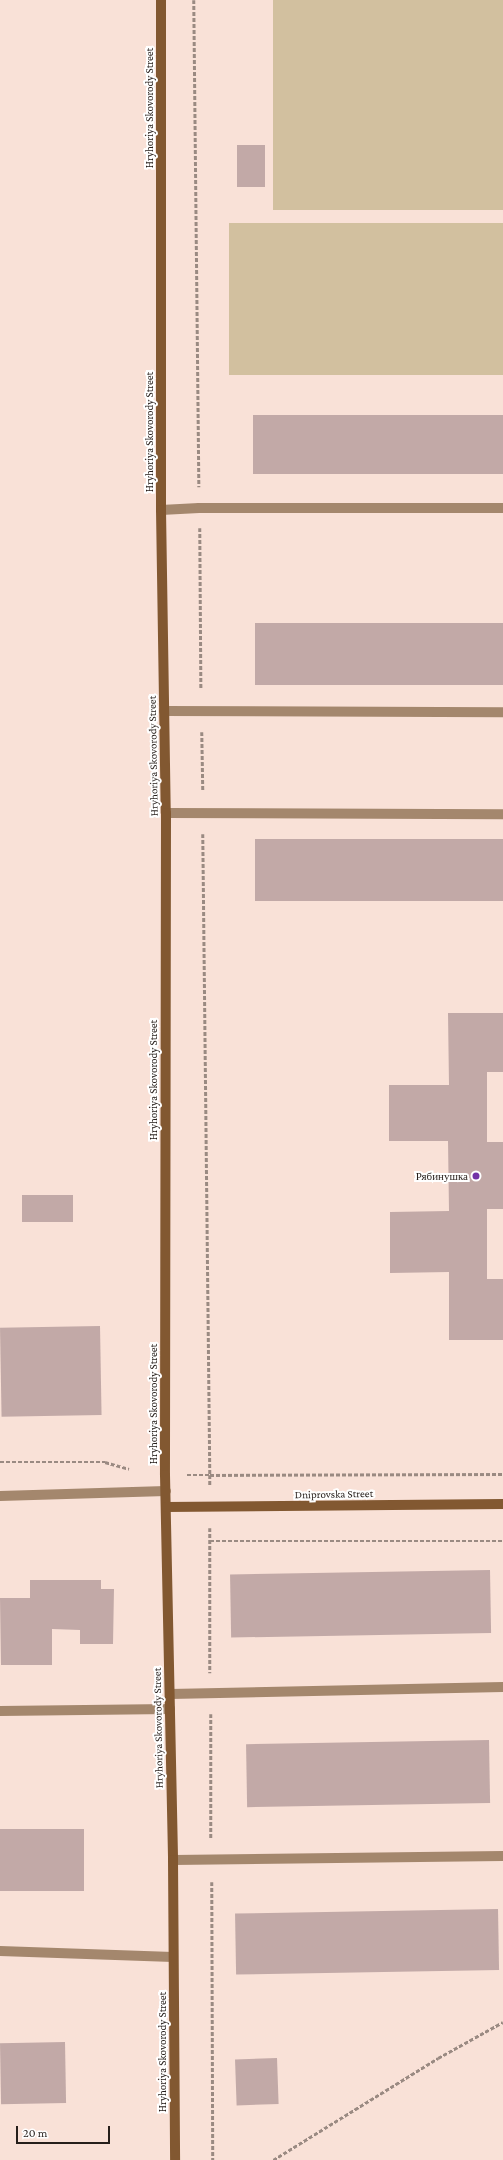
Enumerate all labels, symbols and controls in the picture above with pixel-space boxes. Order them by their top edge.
street label: Hryhoriya Skovorody Street [142,48,156,168]
street label: Hryhoriya Skovorody Street [142,372,156,492]
street label: Hryhoriya Skovorody Street [145,696,161,816]
street label: Hryhoriya Skovorody Street [146,1020,160,1140]
place label: Рябинушка [416,1169,468,1183]
marker: Рябинушка [471,1171,481,1181]
street label: Hryhoriya Skovorody Street [146,1344,160,1464]
street label: Dniprovska Street [295,1487,373,1501]
street label: Hryhoriya Skovorody Street [150,1668,166,1788]
street label: Hryhoriya Skovorody Street [155,1992,169,2112]
scale bar [18,2118,112,2144]
text: 20 m [23,2126,47,2140]

